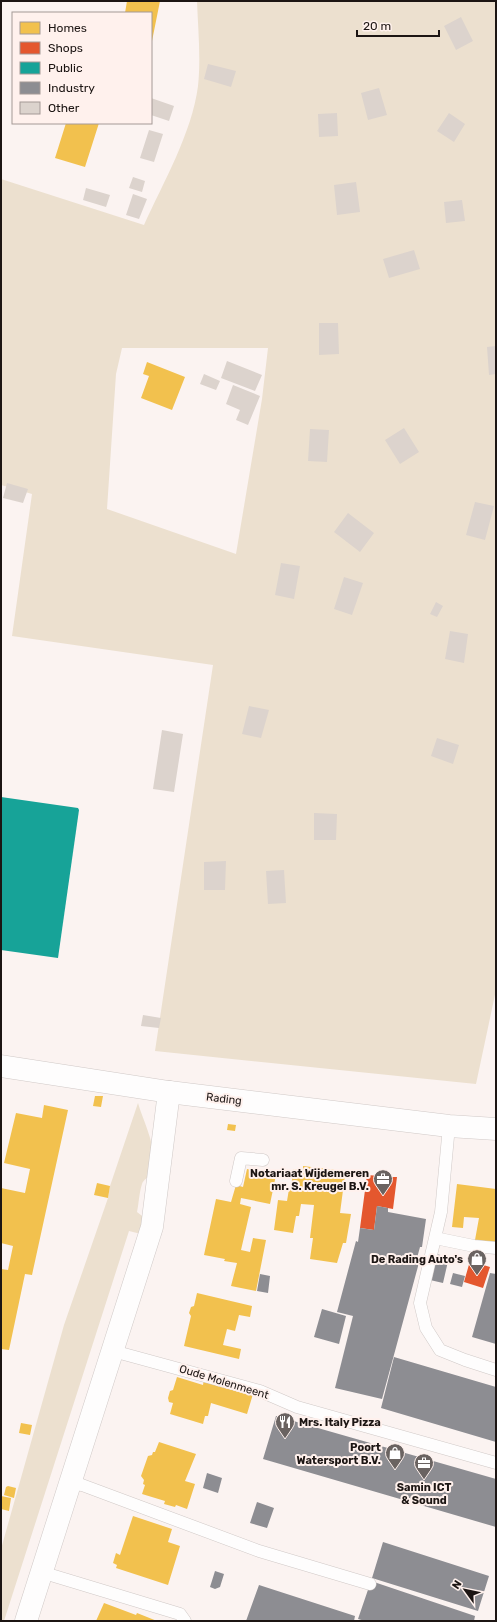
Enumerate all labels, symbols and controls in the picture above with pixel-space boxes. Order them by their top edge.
legend [12,12,152,124]
scale bar [357,12,439,38]
text: 20 m [363,19,391,33]
text: Homes [48,21,87,35]
text: Shops [48,41,83,55]
text: Public [48,61,83,75]
text: Industry [48,81,95,95]
text: Other [48,101,80,115]
street label: Rading [205,1090,243,1108]
place label: Notariaat Wijdemeren mr. S. Kreugel B.V. [250,1167,369,1193]
office icon: Notariaat Wijdemeren mr. S. Kreugel B.V. [372,1168,394,1196]
shop icon: De Rading Auto's [466,1248,488,1276]
place label: De Rading Auto's [371,1253,463,1266]
street label: Oude Molenmeent [178,1362,271,1402]
restaurant icon: Mrs. Italy Pizza [274,1411,296,1439]
place label: Mrs. Italy Pizza [299,1416,381,1429]
place label: Poort Watersport B.V. [296,1441,381,1467]
shop icon: Poort Watersport B.V. [384,1442,406,1470]
office icon: Samin ICT & Sound [413,1452,435,1480]
place label: Samin ICT & Sound [397,1481,451,1507]
north arrow [445,1570,485,1610]
text: N [449,1578,465,1592]

